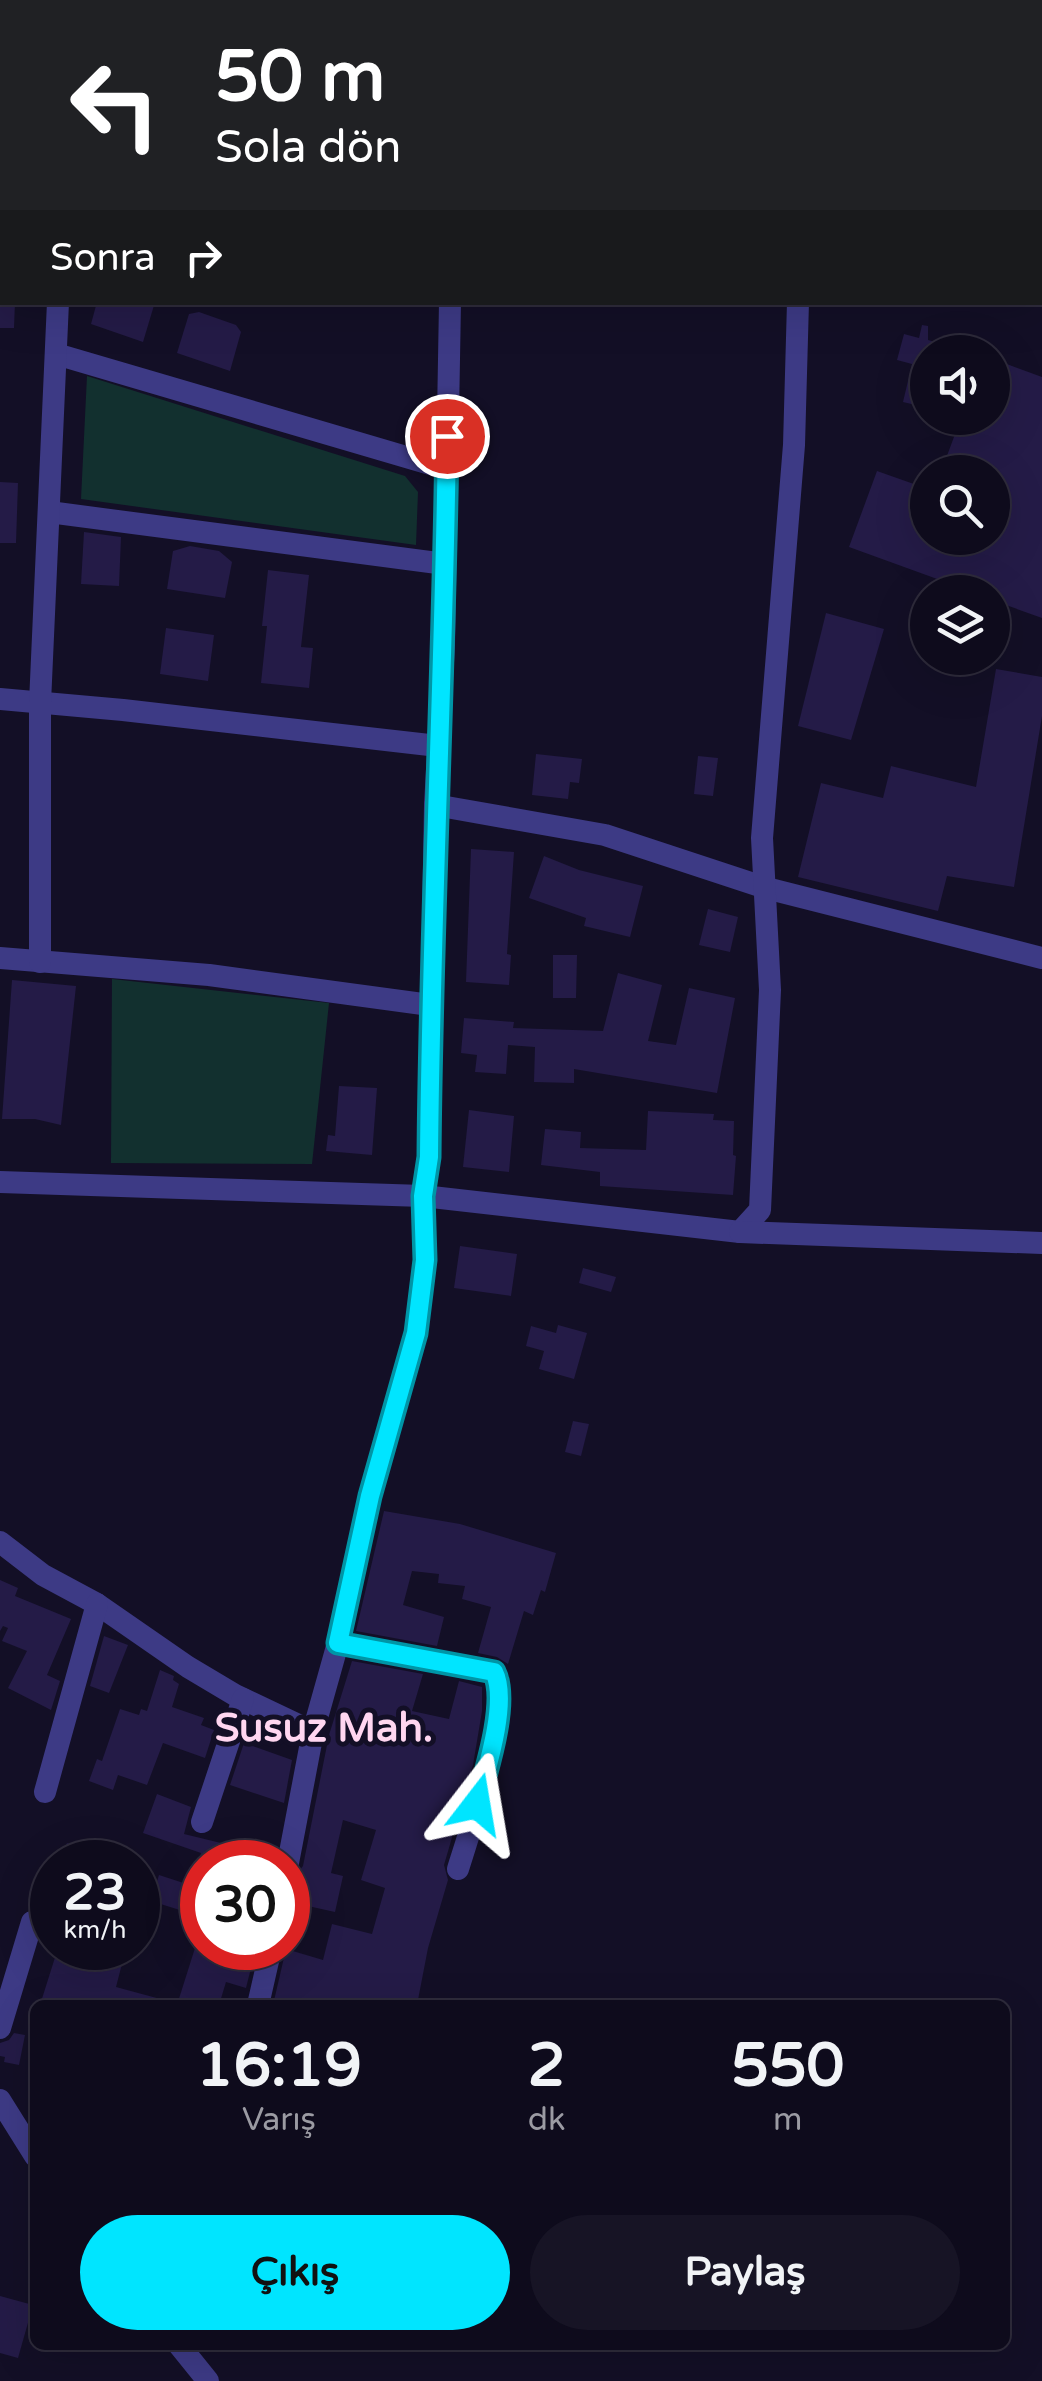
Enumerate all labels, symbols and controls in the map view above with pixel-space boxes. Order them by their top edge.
text: 50 m [215,36,385,120]
icon: left [50,40,180,170]
text: Sola dön [215,121,401,175]
icon: right [176,230,231,285]
text: Sonra [50,235,156,281]
map controls [910,335,1010,675]
button: sound [910,335,1010,435]
pin [405,394,490,479]
icon: arrive [420,409,475,464]
button: search [910,455,1010,555]
button: layers [910,575,1010,675]
district label: Susuz Mah. [215,1704,433,1752]
position arrow [425,1752,529,1856]
speed limit sign: 30 [180,1840,310,1970]
text: 23 [64,1863,126,1923]
text: km/h [64,1915,126,1945]
text: 16:19 [196,2030,362,2102]
text: 2 [528,2030,565,2102]
text: 550 [731,2030,844,2102]
text: Varış [242,2101,316,2139]
text: dk [528,2101,565,2139]
text: m [773,2101,802,2139]
button: Çıkış [80,2215,510,2330]
button: Paylaş [530,2215,960,2330]

